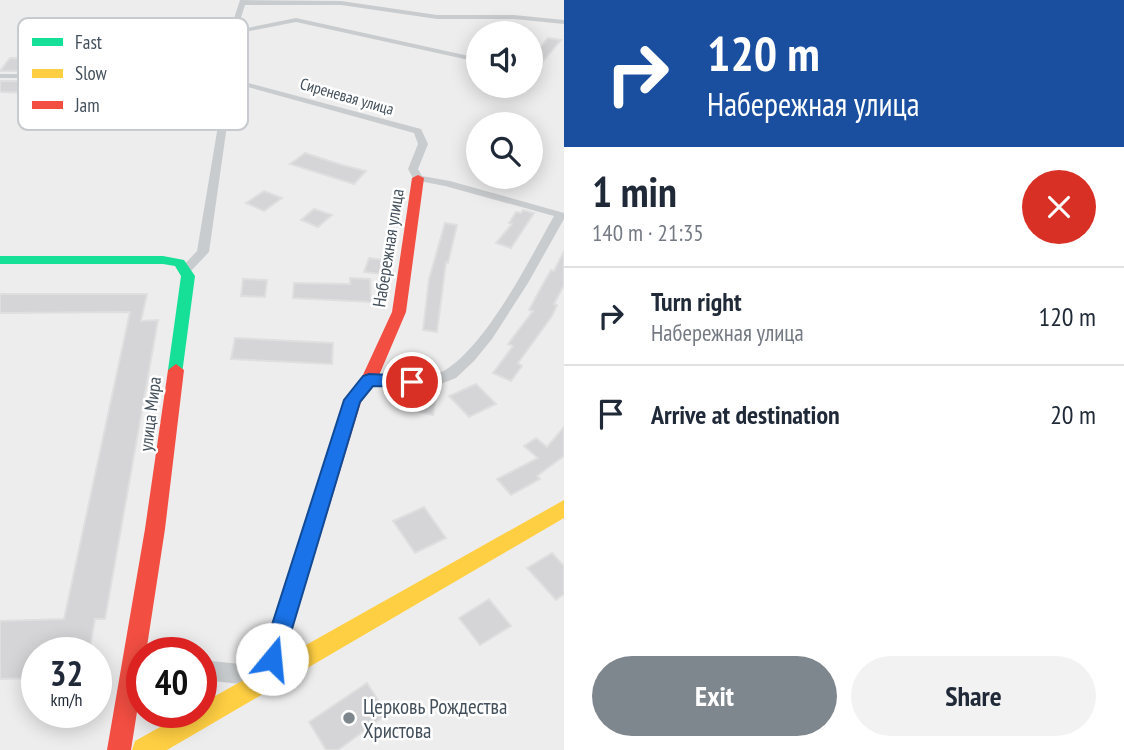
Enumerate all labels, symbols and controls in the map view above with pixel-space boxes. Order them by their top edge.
legend [18,18,248,130]
map controls [466,21,543,189]
button: sound [466,21,543,98]
text: 120 m [707,21,820,85]
icon: right [592,28,683,119]
text: Fast [75,30,103,54]
text: Slow [75,61,108,85]
street label: Сиреневая улица [298,73,396,119]
text: Набережная улица [707,83,919,125]
text: Jam [74,93,100,117]
button: search [466,112,543,189]
text: 1 min [592,164,677,219]
button: close [1022,170,1096,244]
street label: Набережная улица [367,187,409,309]
text: 140 m · 21:35 [592,218,704,247]
text: Turn right [651,285,742,318]
icon: right [592,297,630,335]
text: 120 m [1038,300,1096,333]
text: Набережная улица [651,318,804,347]
pin [382,352,442,412]
icon: arrive [393,363,431,401]
street label: улица Мира [134,375,166,453]
icon: arrive [592,395,630,433]
text: Arrive at destination [651,398,840,431]
text: 20 m [1050,398,1096,431]
position arrow [235,622,309,696]
speed limit sign: 40 [126,637,217,728]
text: 32 [50,650,83,696]
button: Exit [592,656,837,736]
button: Share [851,656,1096,736]
text: km/h [51,688,82,711]
place label: Церковь Рождества Христова [363,693,507,744]
marker: Церковь Рождества Христова [341,710,357,726]

